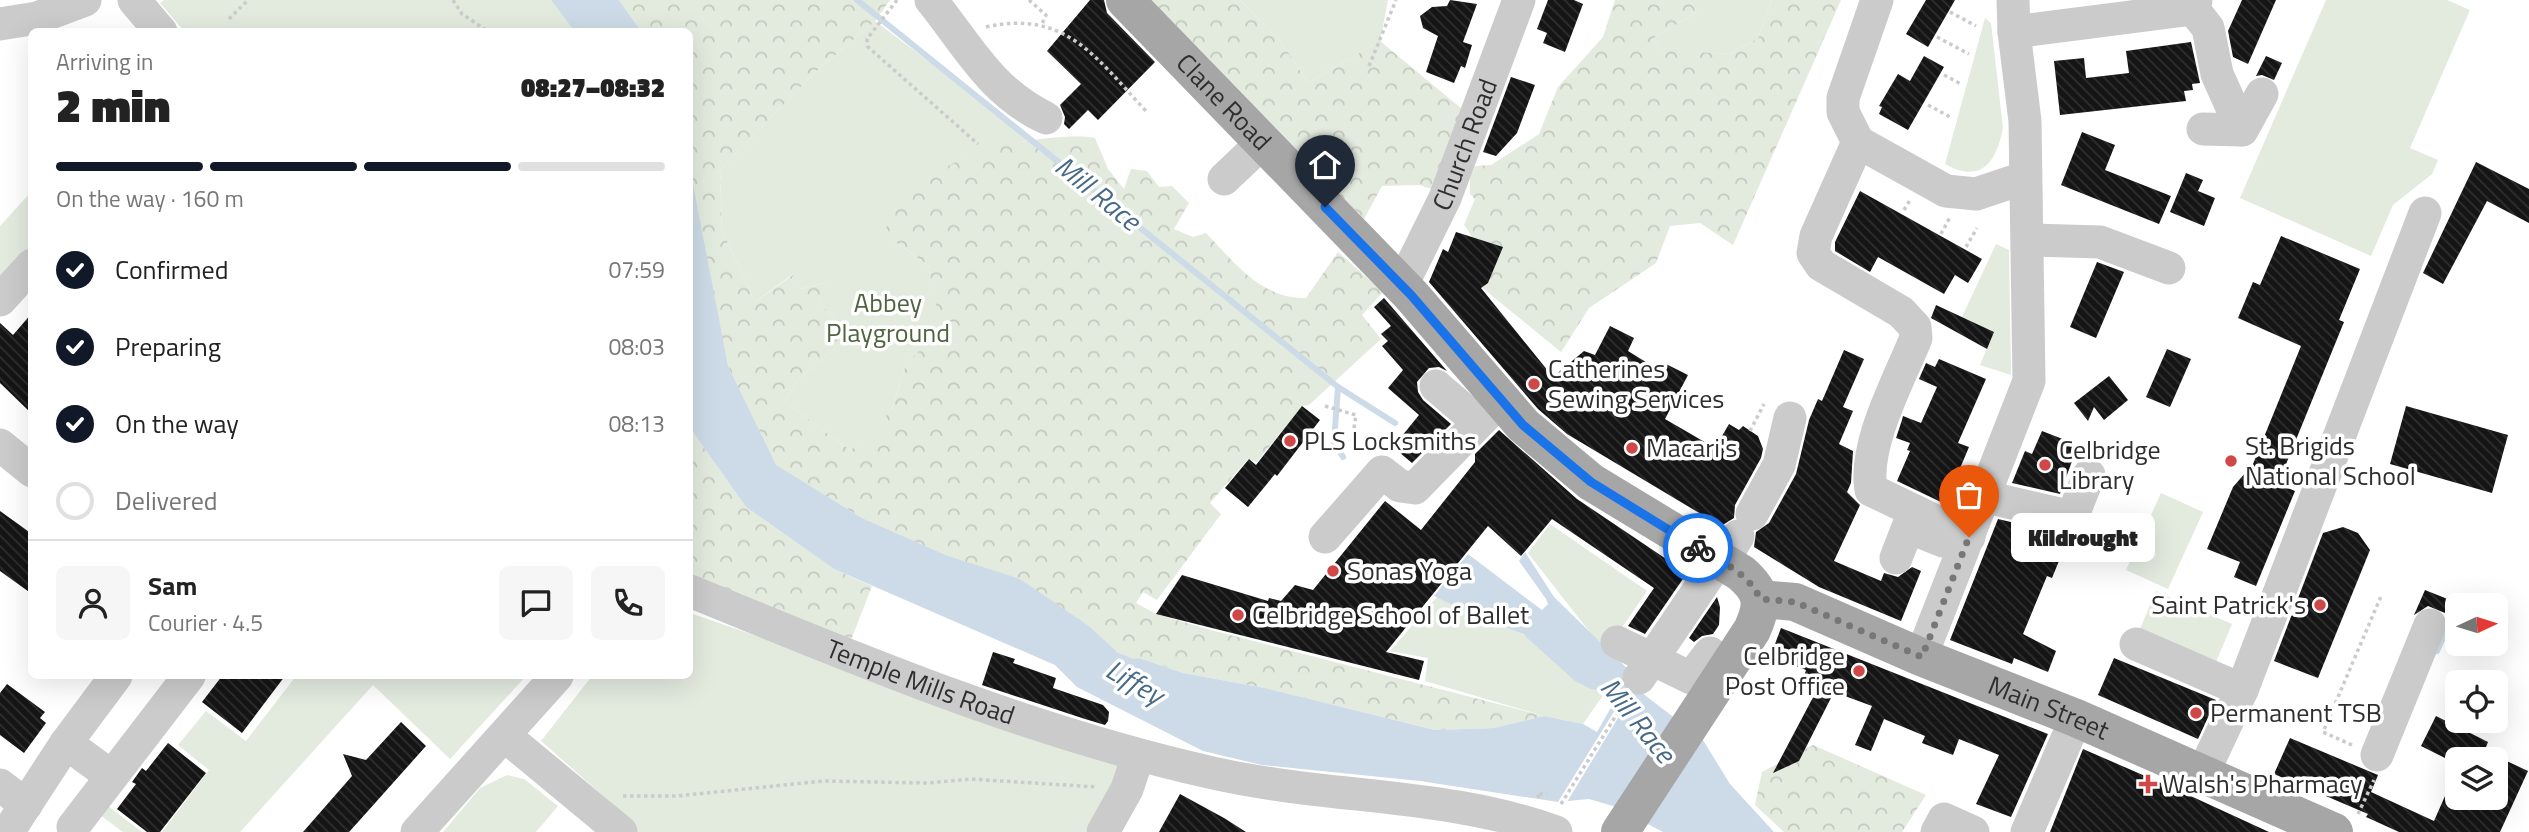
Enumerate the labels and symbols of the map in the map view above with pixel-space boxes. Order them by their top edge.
street label: Clane Road [1168,44,1281,159]
street label: Church Road [1422,73,1507,217]
pin [1295,135,1355,207]
water label: Mill Race [1046,145,1152,242]
park label: Abbey Playground [826,283,950,352]
place label: Catherines Sewing Services [1548,349,1724,418]
marker: Catherines Sewing Services [1526,376,1542,392]
place label: PLS Locksmiths [1304,421,1476,460]
place label: St. Brigids National School [2245,426,2416,495]
place label: Macari's [1646,428,1737,467]
place label: Celbridge Library [2059,430,2161,499]
marker: PLS Locksmiths [1282,433,1298,449]
marker: Macari's [1624,440,1640,456]
marker: St. Brigids National School [2223,453,2239,469]
marker: Celbridge Library [2037,457,2053,473]
pin [1939,465,1999,537]
callout: Kildrought [2011,512,2154,562]
courier [1663,513,1733,583]
place label: Sonas Yoga [1347,551,1472,590]
marker: Sonas Yoga [1325,563,1341,579]
place label: Saint Patrick's [2151,585,2306,624]
north arrow [2445,593,2508,656]
place label: Celbridge School of Ballet [1252,595,1529,634]
marker: Saint Patrick's [2312,597,2328,613]
marker: Celbridge School of Ballet [1230,607,1246,623]
street label: Temple Mills Road [821,629,1020,734]
place label: Celbridge Post Office [1725,636,1845,705]
water label: Liffey [1098,648,1175,717]
marker: Celbridge Post Office [1851,663,1867,679]
street label: Main Street [1983,665,2116,749]
water label: Mill Race [1590,667,1688,773]
place label: Permanent TSB [2210,693,2382,732]
marker: Permanent TSB [2188,705,2204,721]
place label: Walsh's Pharmacy [2162,764,2363,803]
marker: Walsh's Pharmacy [2140,776,2156,792]

